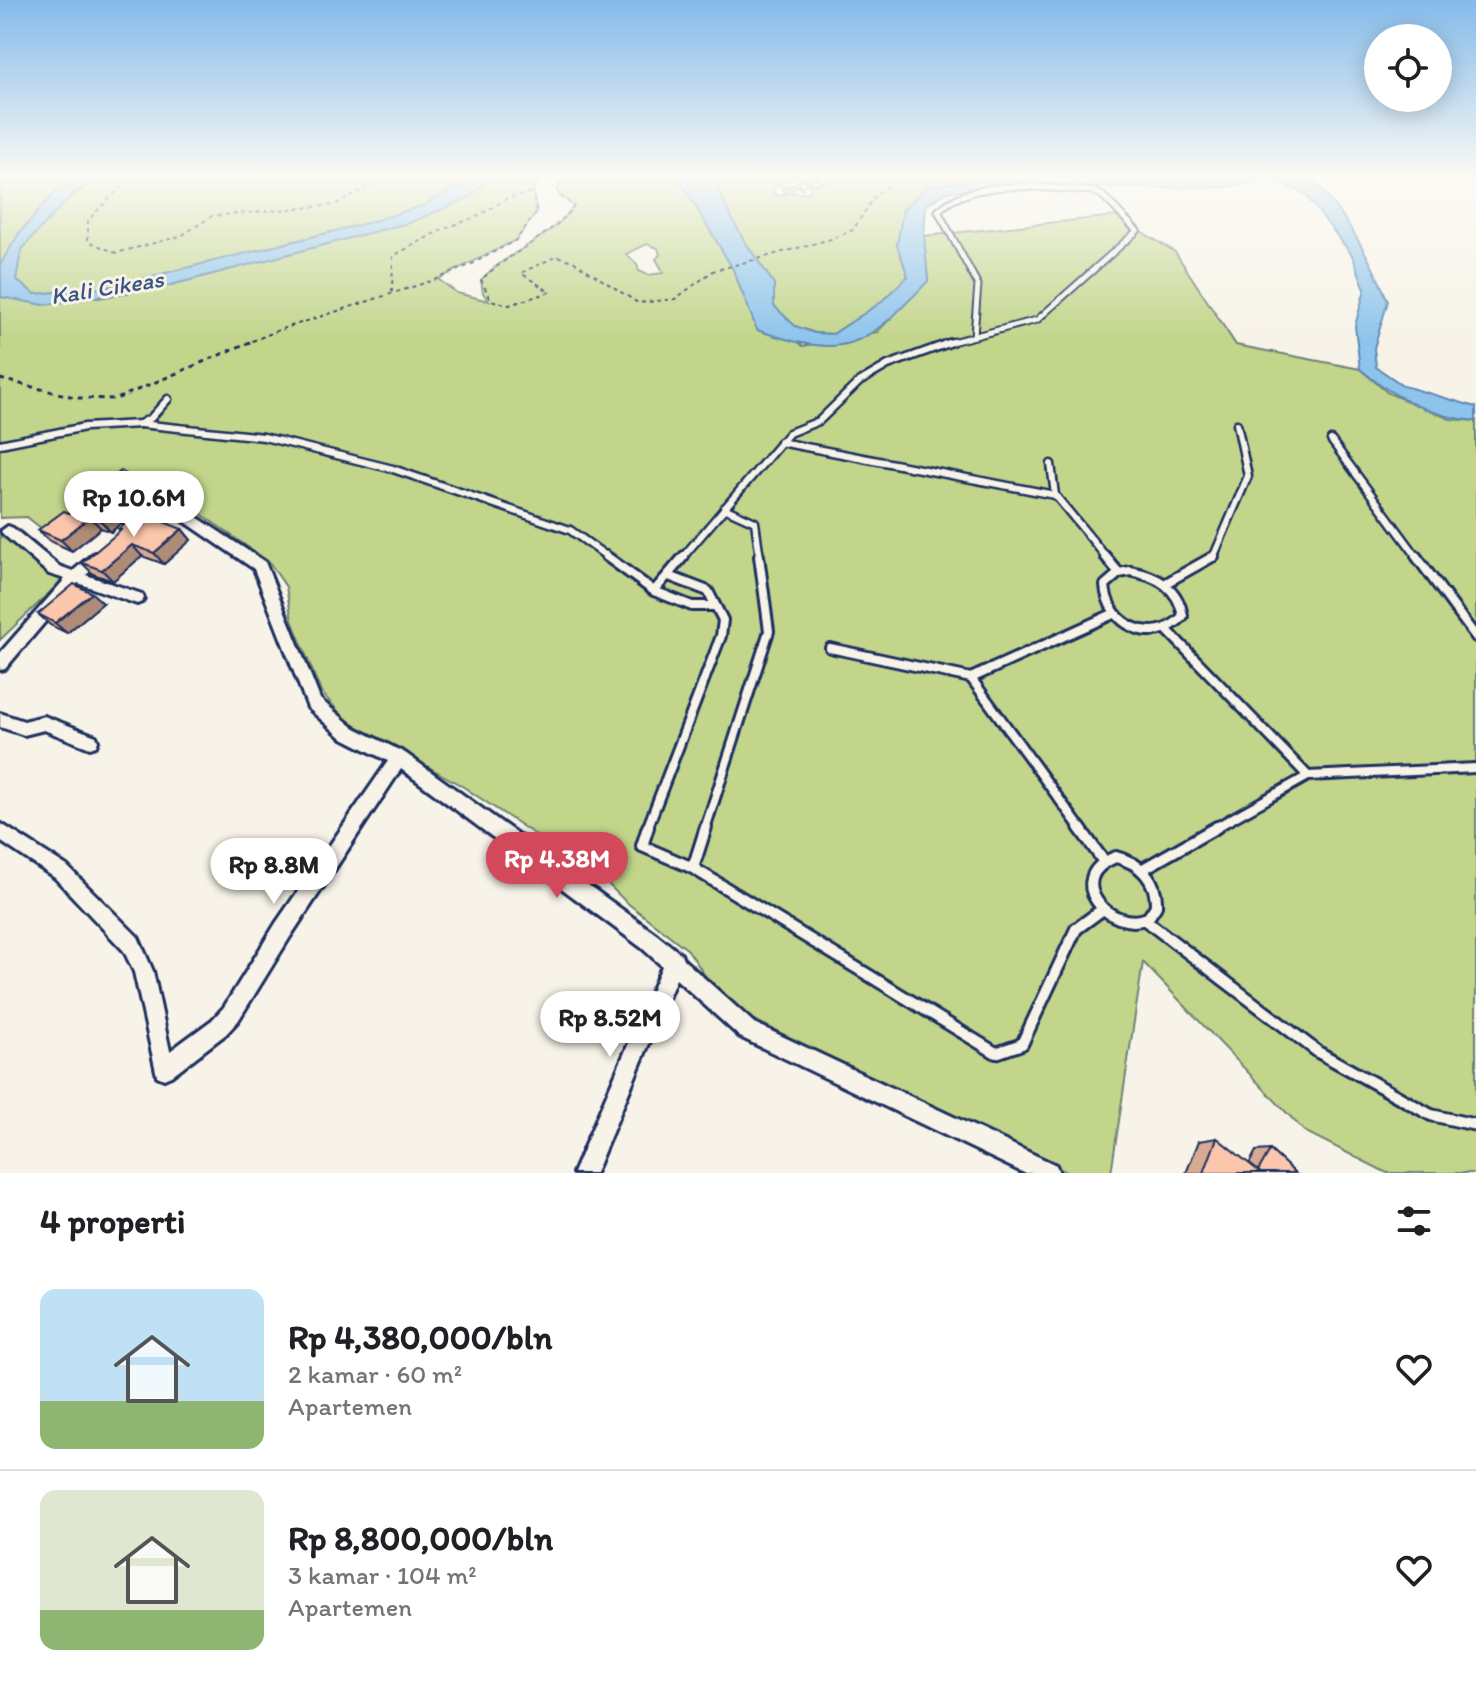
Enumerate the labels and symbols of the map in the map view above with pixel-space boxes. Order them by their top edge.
water label: Kali Cikeas [48,264,167,310]
pin: Rp 10.6M [51,471,217,539]
pin: Rp 4.38M [474,832,640,900]
pin: Rp 8.8M [200,838,348,906]
pin: Rp 8.52M [527,991,693,1059]

